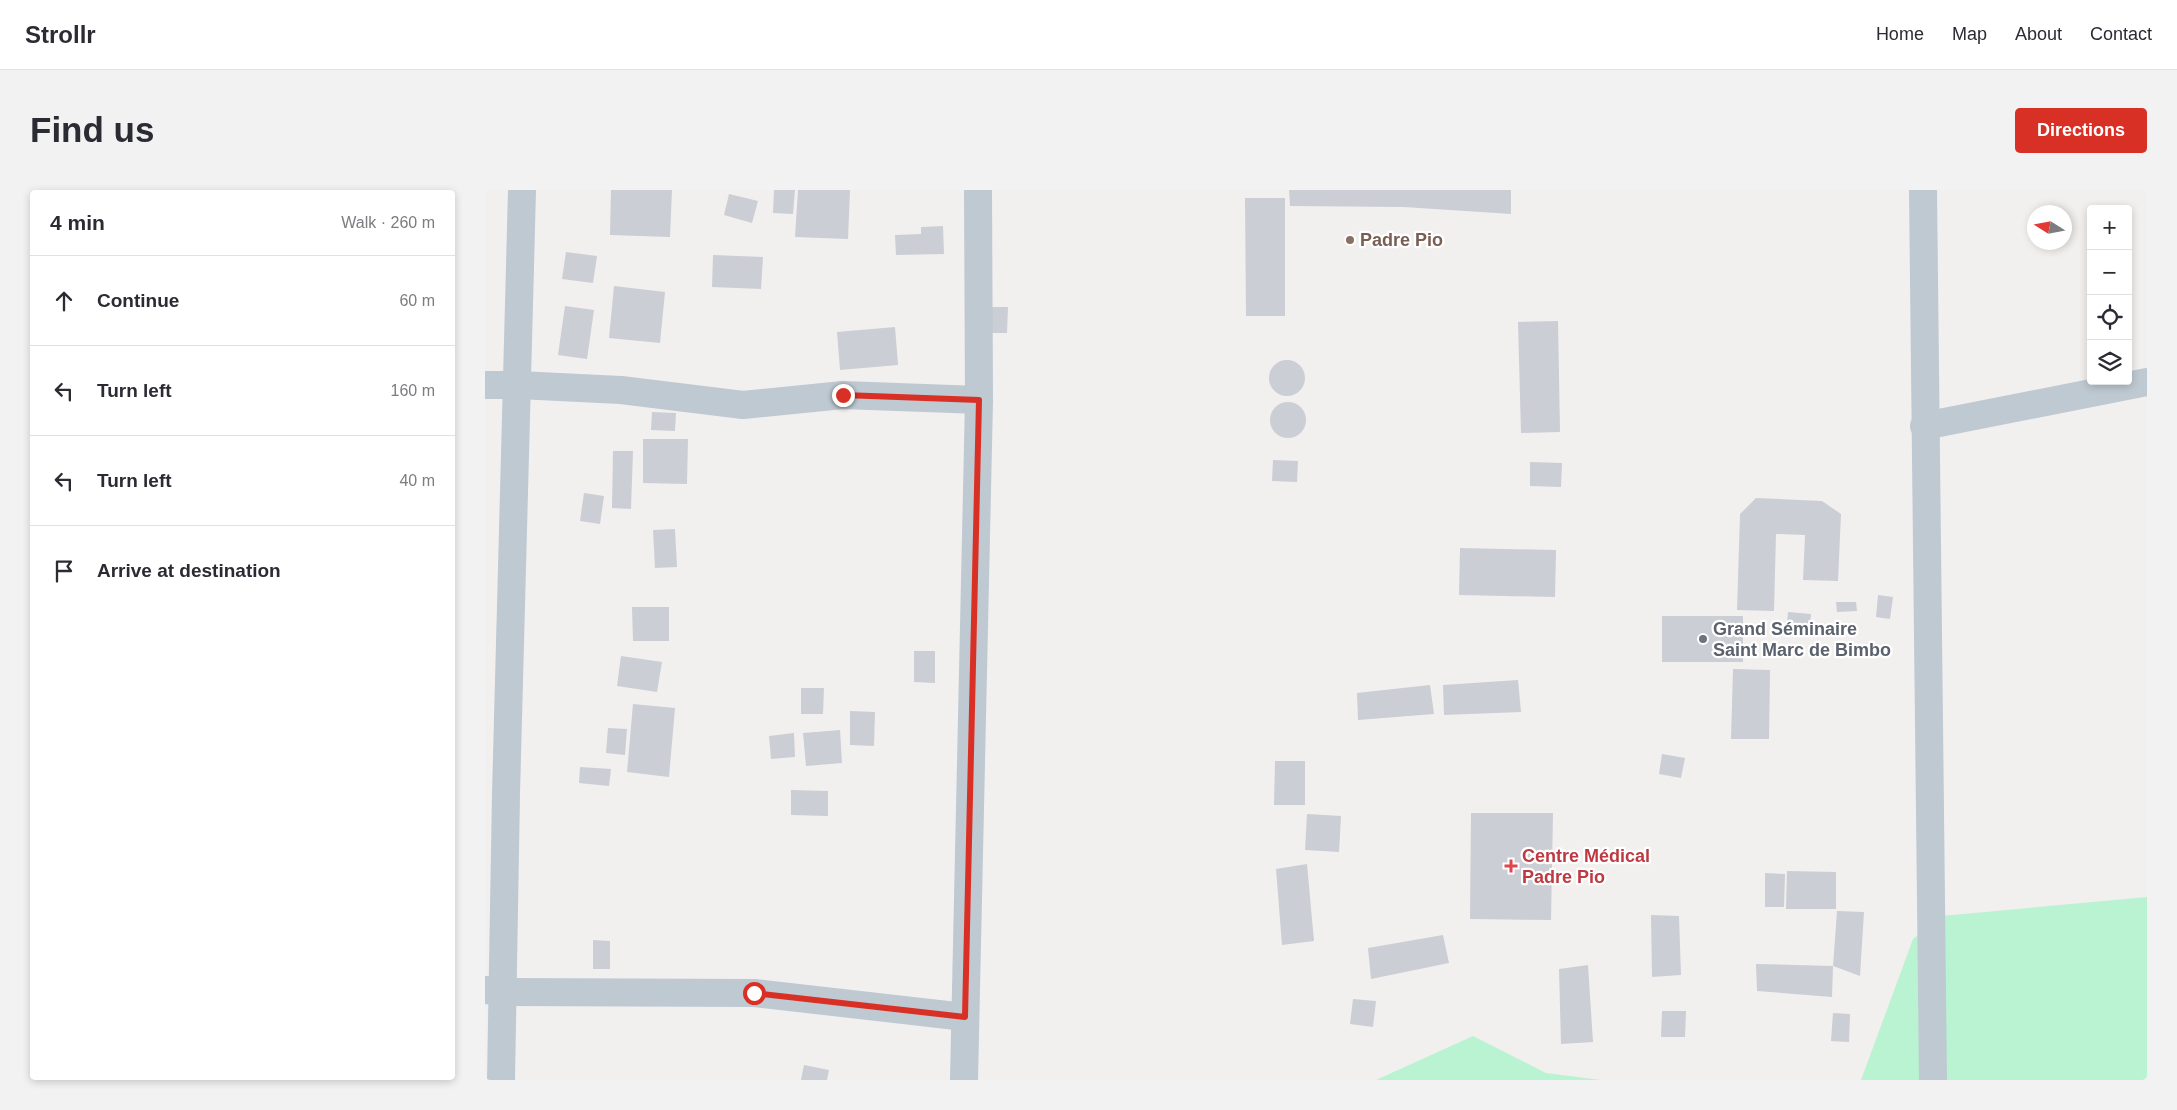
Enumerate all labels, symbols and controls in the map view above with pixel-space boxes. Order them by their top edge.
text: Strollr [25,21,96,48]
text: Home [1876,24,1924,44]
text: Map [1952,24,1987,44]
text: About [2015,24,2062,44]
text: Contact [2090,24,2152,44]
button: Directions [2015,108,2147,153]
text: Find us [30,110,154,149]
north arrow [2027,205,2072,250]
map controls [2087,205,2132,385]
button: + [2087,205,2132,250]
text: 4 min [50,211,105,234]
text: Walk · 260 m [341,214,435,231]
place label: Padre Pio [1360,230,1443,250]
marker: Padre Pio [1344,234,1356,246]
button: − [2087,250,2132,295]
icon: ahead [50,287,78,315]
text: Continue [97,290,179,311]
text: 60 m [399,292,435,309]
button: locate [2087,295,2132,340]
button: layers [2087,340,2132,385]
icon: left [50,377,78,405]
text: Turn left [97,380,172,401]
text: 160 m [391,382,435,399]
route end [832,384,855,407]
icon: left [50,467,78,495]
text: Turn left [97,470,172,491]
text: 40 m [399,472,435,489]
icon: arrive [50,557,78,585]
text: Arrive at destination [97,560,281,581]
place label: Grand Séminaire Saint Marc de Bimbo [1713,619,1891,660]
marker: Grand Séminaire Saint Marc de Bimbo [1697,633,1709,645]
place label: Centre Médical Padre Pio [1522,846,1650,887]
marker: Centre Médical Padre Pio [1504,859,1518,873]
route start [743,982,766,1005]

